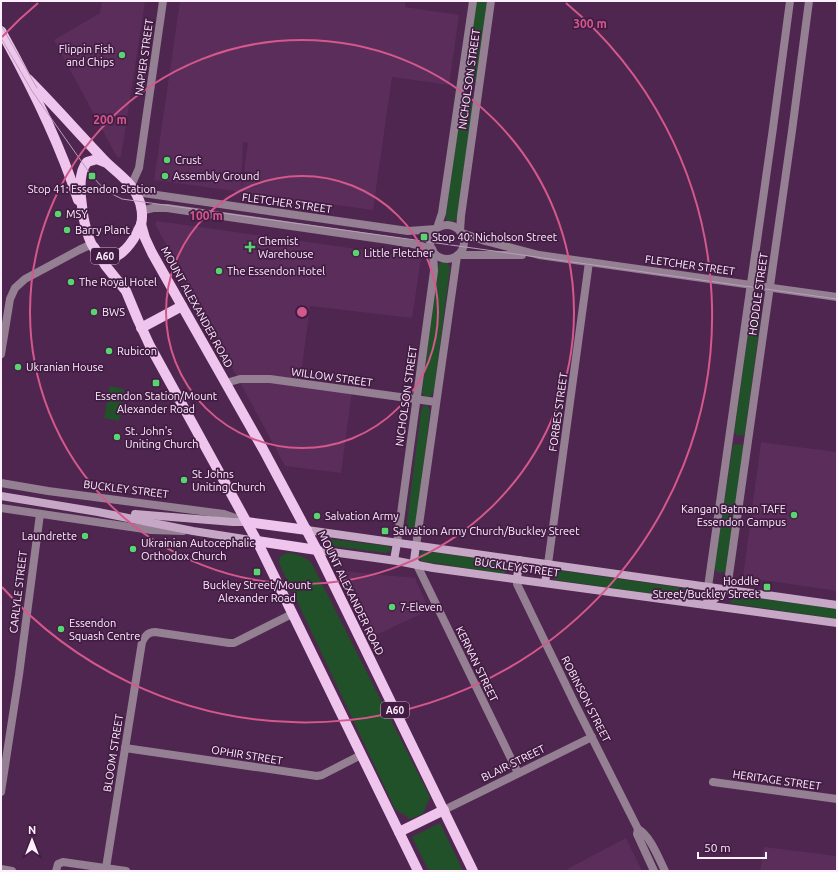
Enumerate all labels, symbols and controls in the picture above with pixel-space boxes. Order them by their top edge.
text: 300 m [573,17,607,30]
street label: NAPIER STREET [133,18,155,96]
street label: NICHOLSON STREET [456,28,482,130]
place label: Flippin Fish and Chips [59,43,114,68]
marker: Flippin Fish and Chips [117,50,127,60]
text: 200 m [93,113,127,126]
place label: Crust [175,154,202,166]
marker: Crust [162,155,172,165]
place label: Assembly Ground [173,170,259,182]
marker: Stop 41: Essendon Station [87,171,97,181]
marker: Assembly Ground [160,171,170,181]
place label: Stop 41: Essendon Station [28,183,156,195]
street label: FLETCHER STREET [241,191,333,215]
place label: MSY [66,208,88,220]
marker: MSY [53,209,63,219]
text: 100 m [189,209,223,222]
place label: Barry Plant [75,224,130,236]
marker: Barry Plant [62,225,72,235]
place label: Stop 40: Nicholson Street [432,231,558,243]
marker: Stop 40: Nicholson Street [419,232,429,242]
place label: Chemist Warehouse [258,235,314,260]
marker: Chemist Warehouse [245,242,255,252]
street label: MOUNT ALEXANDER ROAD [159,244,235,370]
place label: Little Fletcher [364,247,434,259]
road number: A60 [91,248,119,264]
marker: Little Fletcher [351,248,361,258]
street label: HODDLE STREET [746,252,770,336]
street label: FLETCHER STREET [644,253,736,277]
place label: The Essendon Hotel [227,265,325,277]
marker: The Essendon Hotel [214,266,224,276]
place label: The Royal Hotel [79,276,157,288]
marker: The Royal Hotel [66,277,76,287]
centre of rings [295,305,309,319]
place label: BWS [102,306,125,318]
marker: BWS [89,307,99,317]
place label: Rubicon [117,345,157,357]
street label: NICHOLSON STREET [393,345,419,447]
marker: Rubicon [104,346,114,356]
place label: Ukranian House [26,361,104,373]
marker: Ukranian House [13,362,23,372]
street label: WILLOW STREET [290,365,374,389]
street label: FORBES STREET [547,372,569,452]
marker: Essendon Station/Mount Alexander Road [151,378,161,388]
place label: Essendon Station/Mount Alexander Road [95,390,218,415]
place label: St. John's Uniting Church [125,425,198,450]
marker: St. John's Uniting Church [112,432,122,442]
place label: St Johns Uniting Church [192,468,265,493]
marker: St Johns Uniting Church [179,475,189,485]
street label: BUCKLEY STREET [83,478,169,500]
place label: Kangan Batman TAFE Essendon Campus [681,503,786,528]
place label: Salvation Army [325,510,399,522]
marker: Kangan Batman TAFE Essendon Campus [789,510,799,520]
marker: Salvation Army [312,511,322,521]
place label: Salvation Army Church/Buckley Street [393,525,580,537]
marker: Salvation Army Church/Buckley Street [380,526,390,536]
street label: MOUNT ALEXANDER ROAD [316,529,386,657]
place label: Laundrette [22,530,77,542]
marker: Laundrette [80,531,90,541]
place label: Ukrainian Autocephalic Orthodox Church [141,537,254,562]
marker: Ukrainian Autocephalic Orthodox Church [128,544,138,554]
street label: CARLYLE STREET [7,550,29,634]
street label: BUCKLEY STREET [474,555,560,579]
marker: Buckley Street/Mount Alexander Road [252,567,262,577]
place label: Hoddle Street/Buckley Street [653,575,760,600]
place label: Buckley Street/Mount Alexander Road [203,579,312,604]
marker: Hoddle Street/Buckley Street [762,582,772,592]
place label: 7-Eleven [400,601,442,613]
marker: 7-Eleven [387,602,397,612]
place label: Essendon Squash Centre [69,617,140,642]
marker: Essendon Squash Centre [56,624,66,634]
street label: KERNAN STREET [454,624,500,704]
street label: ROBINSON STREET [559,654,613,744]
road number: A60 [381,702,409,718]
street label: BLOOM STREET [101,713,125,793]
street label: BLAIR STREET [479,742,547,784]
street label: OPHIR STREET [210,743,284,767]
street label: HERITAGE STREET [732,768,822,792]
north arrow [12,820,52,860]
text: N [28,824,36,836]
scale bar [698,834,766,860]
text: 50 m [704,841,731,854]

